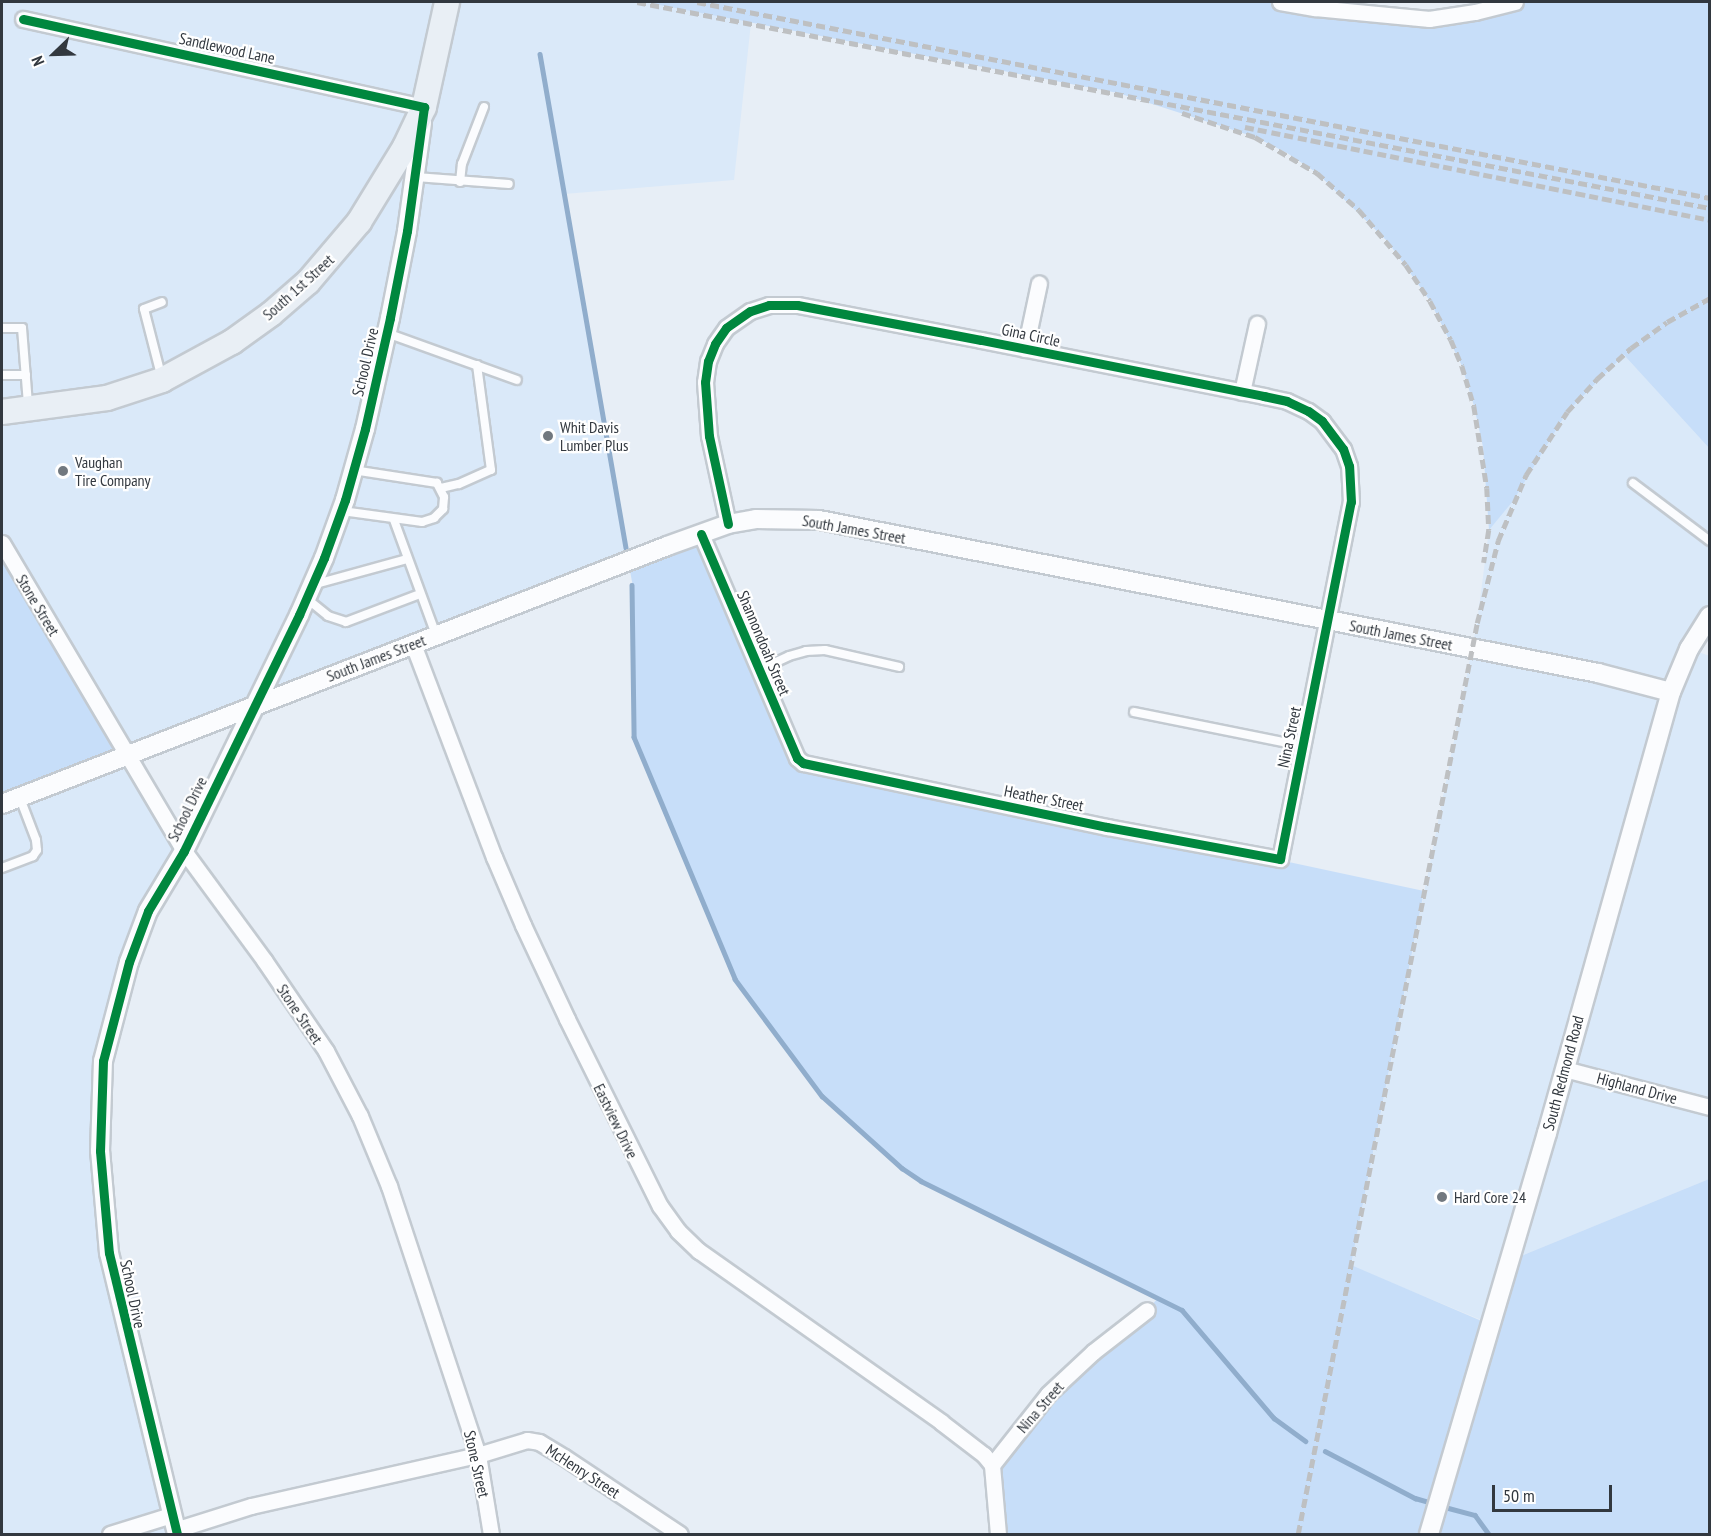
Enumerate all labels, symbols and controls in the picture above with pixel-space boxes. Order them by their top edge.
north arrow [24,24,84,84]
street label: Sandlewood Lane [177,28,277,68]
text: N [27,53,48,69]
street label: South 1st Street [258,250,338,324]
street label: Gina Circle [1000,319,1062,351]
street label: School Drive [348,326,382,398]
place label: Whit Davis Lumber Plus [560,417,628,455]
marker: Whit Davis Lumber Plus [541,429,555,443]
place label: Vaughan Tire Company [75,452,151,490]
marker: Vaughan Tire Company [56,464,70,478]
street label: South James Street [801,510,907,548]
street label: Stone Street [12,571,64,639]
street label: Shannondoah Street [733,588,795,698]
street label: South James Street [1348,616,1454,654]
street label: South James Street [324,630,428,686]
street label: Nina Street [1273,705,1305,769]
street label: School Drive [163,774,211,844]
street label: Heather Street [1003,781,1085,815]
street label: Stone Street [273,980,327,1048]
street label: South Redmond Road [1538,1013,1588,1133]
street label: Highland Drive [1595,1068,1679,1108]
street label: Eastview Drive [590,1080,642,1162]
place label: Hard Core 24 [1454,1187,1526,1207]
marker: Hard Core 24 [1435,1190,1449,1204]
street label: School Drive [116,1258,150,1330]
street label: Nina Street [1012,1377,1068,1437]
street label: Stone Street [460,1429,494,1499]
street label: McHenry Street [542,1440,624,1502]
scale bar [1495,1473,1615,1511]
text: 50 m [1503,1484,1535,1507]

